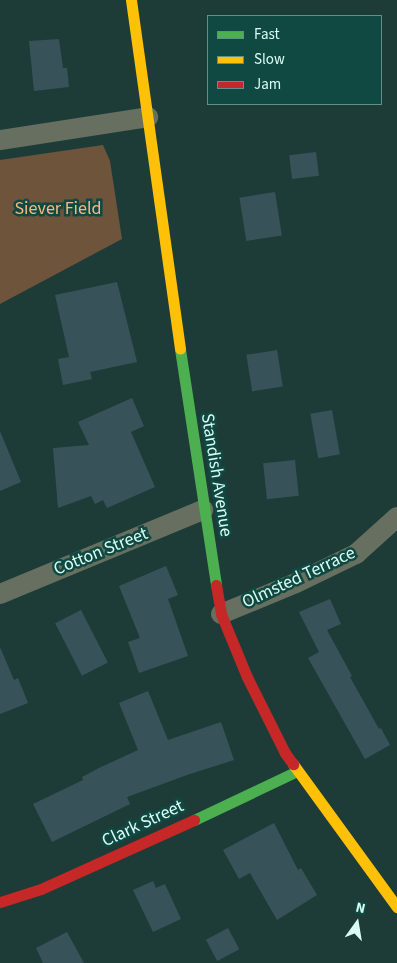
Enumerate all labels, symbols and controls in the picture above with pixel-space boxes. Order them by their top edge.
legend [207,15,382,105]
text: Fast [254,24,280,45]
text: Slow [254,49,285,70]
text: Jam [254,74,281,95]
park label: Siever Field [14,198,102,220]
street label: Standish Avenue [196,412,236,538]
street label: Cotton Street [51,523,151,581]
street label: Olmsted Terrace [239,542,359,614]
street label: Clark Street [99,796,187,852]
north arrow [332,898,382,948]
text: N [354,898,367,919]

